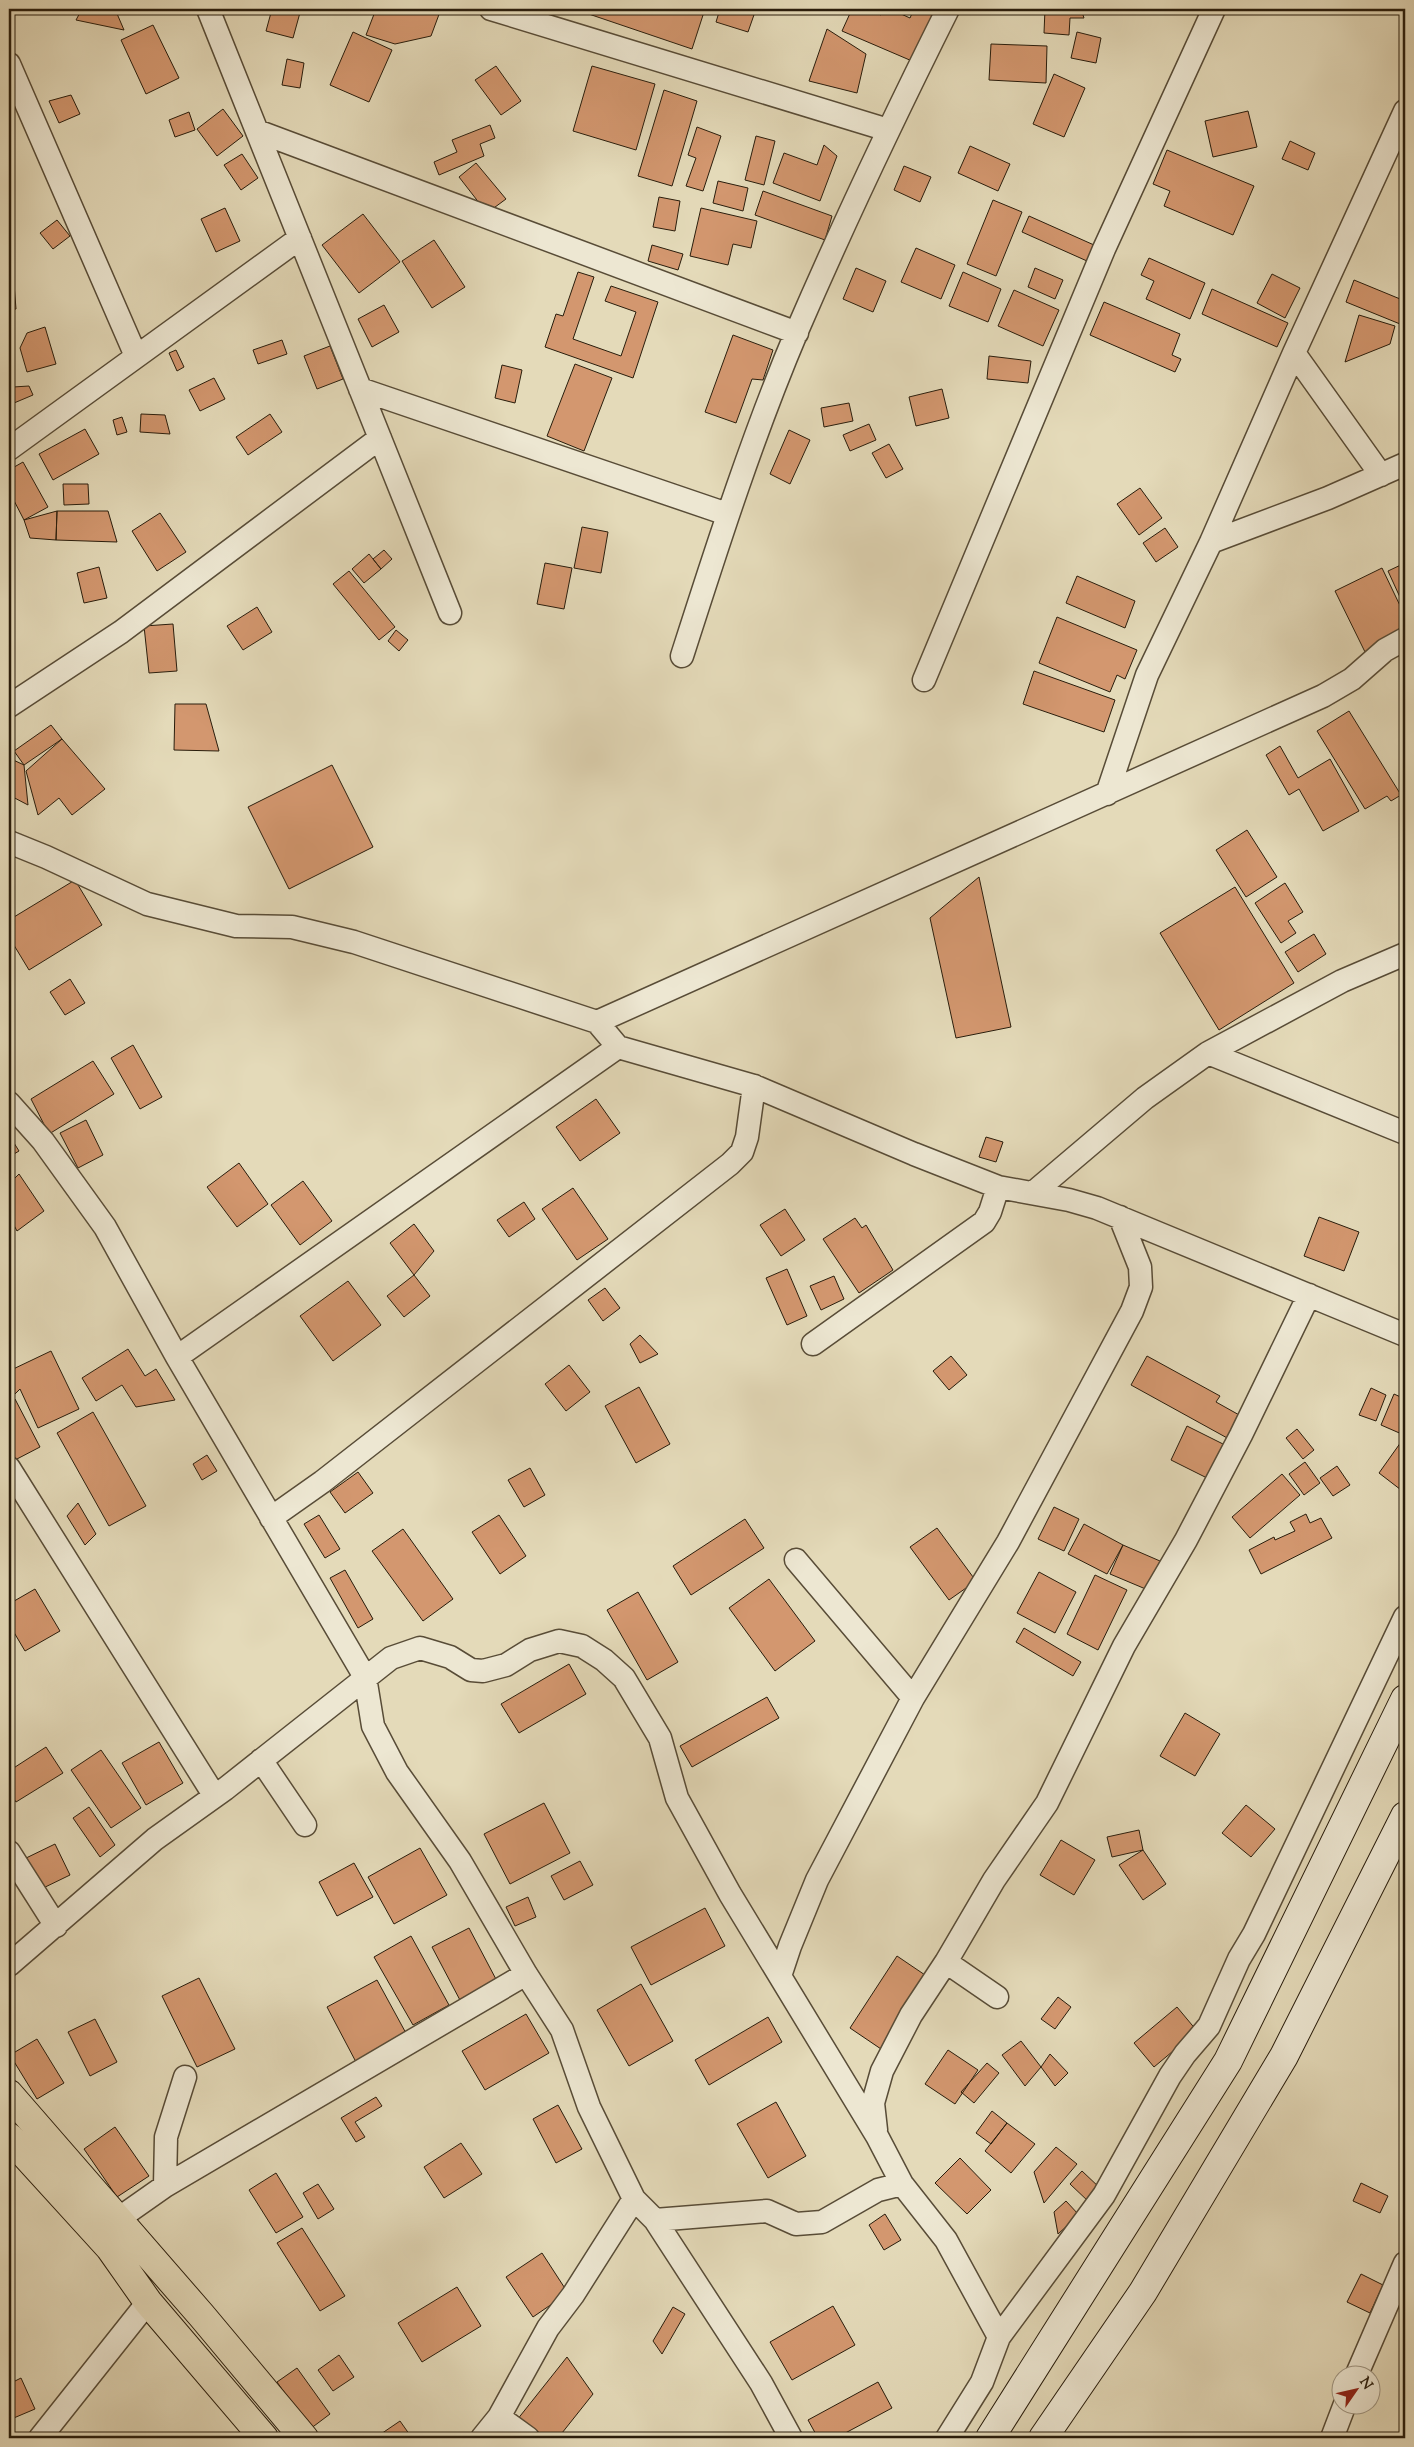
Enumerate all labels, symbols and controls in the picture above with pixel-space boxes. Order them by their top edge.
north arrow [1332,2364,1382,2414]
text: N [1354,2374,1377,2394]

